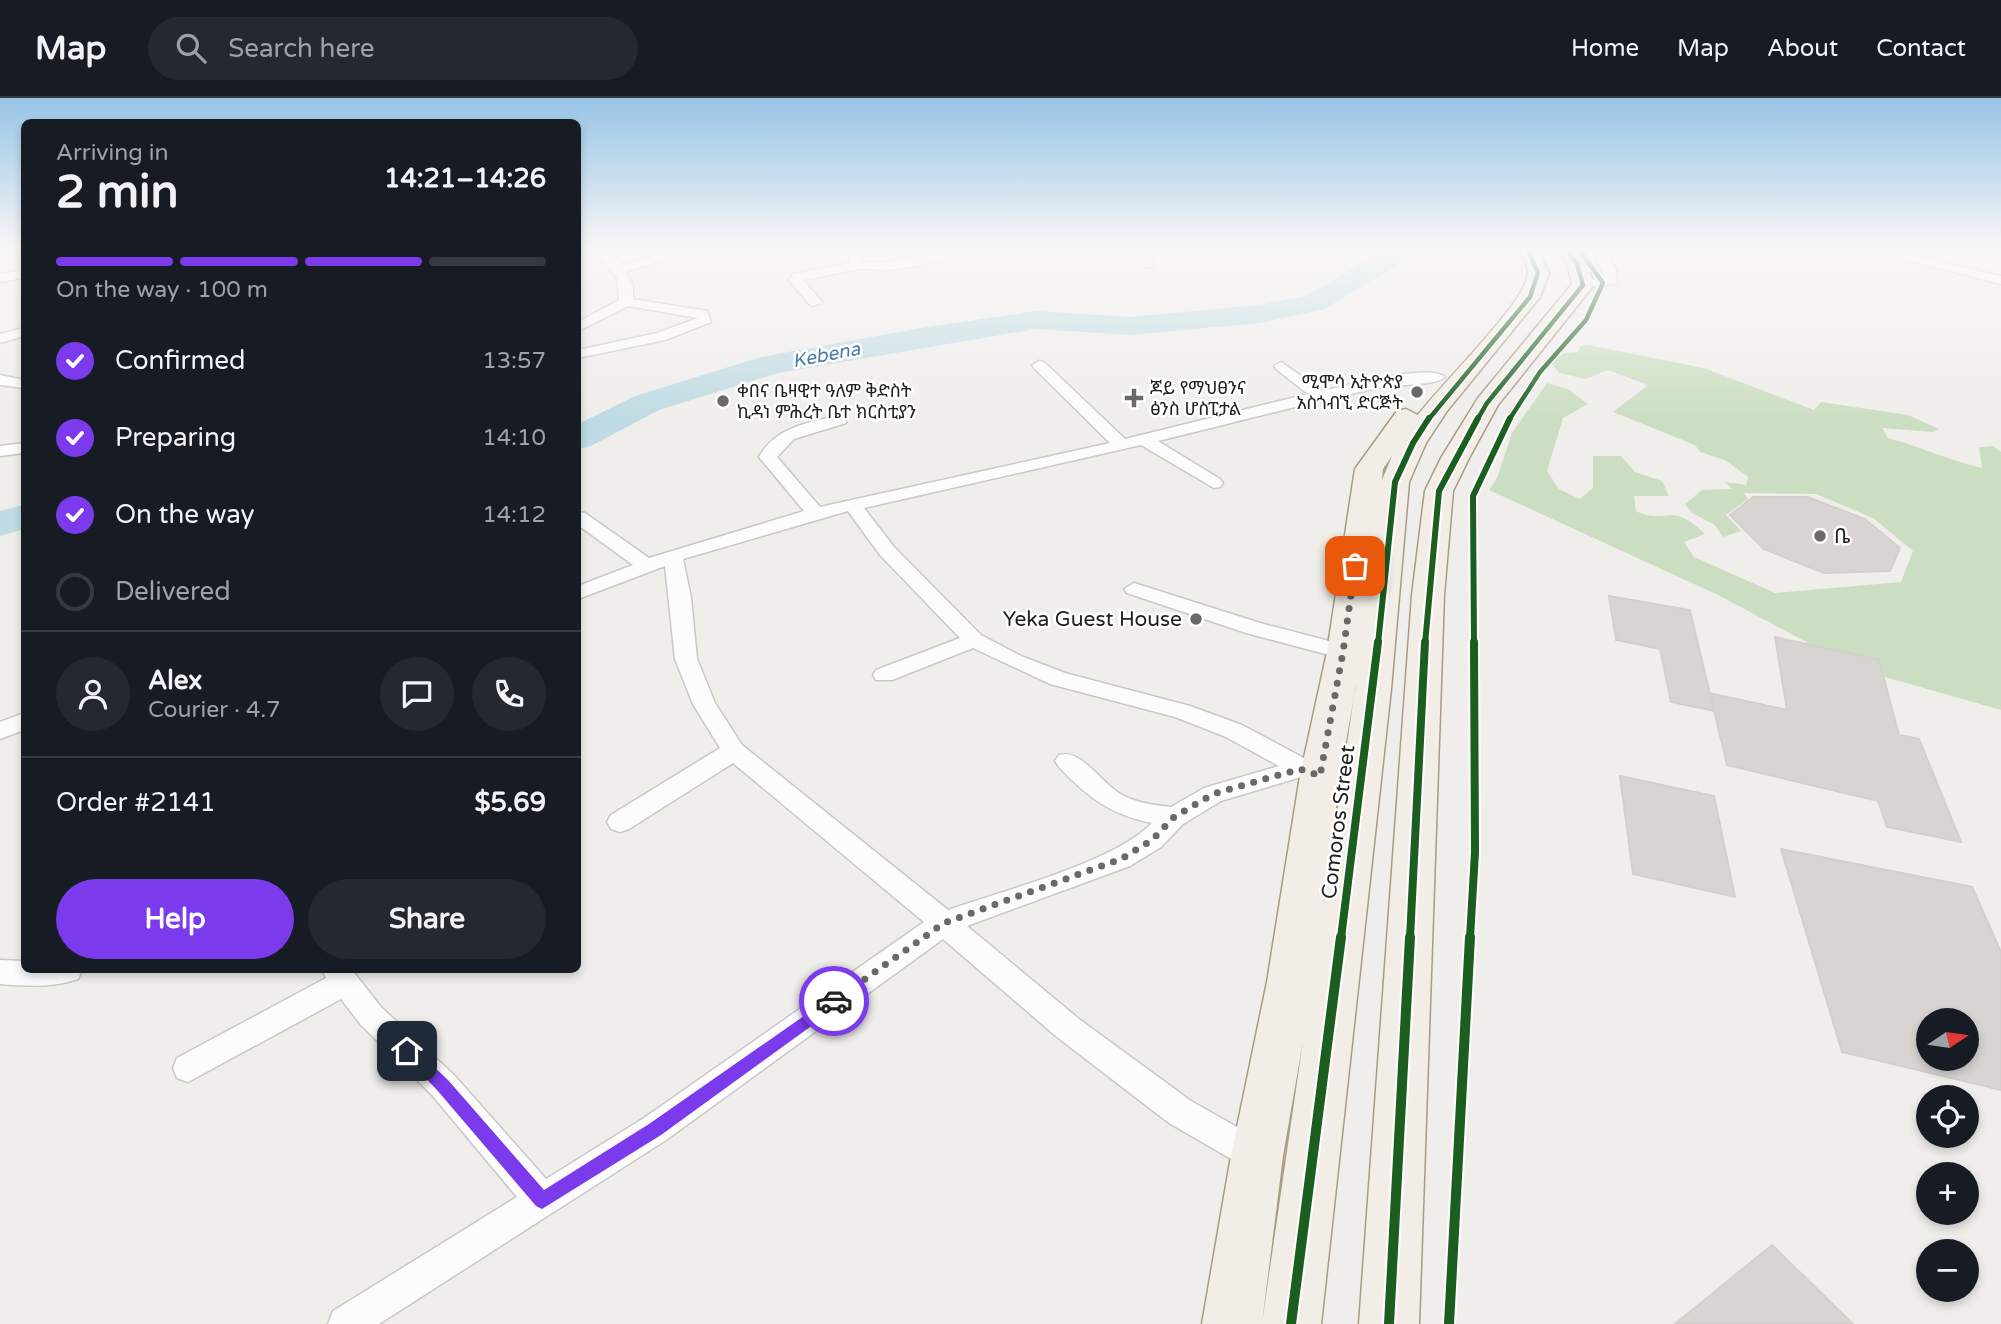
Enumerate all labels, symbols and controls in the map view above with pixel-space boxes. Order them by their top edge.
search box [148,17,638,80]
text: Map [35,29,106,68]
icon: search [172,29,210,67]
text: Search here [228,33,374,64]
text: Home [1571,34,1639,63]
text: Map [1677,34,1729,63]
text: About [1767,34,1838,63]
text: Contact [1876,34,1966,63]
text: Arriving in [56,139,169,167]
text: 14:21–14:26 [384,163,546,194]
text: 2 min [56,165,179,220]
text: On the way · 100 m [56,276,268,304]
water label: Kebena [790,337,863,372]
icon: check [56,342,94,380]
text: Confirmed [115,345,245,376]
text: 13:57 [482,347,546,375]
place label: ሚሞሳ ኢትዮጵያ አስጎብኚ ድርጅት [1297,371,1403,414]
place label: ጆይ የማህፀንና ፅንስ ሆስፒታል [1150,377,1246,420]
place label: ቀበና ቤዛዊተ ዓለም ቅድስት ኪዳነ ምሕረት ቤተ ክርስቲያን [737,380,916,423]
marker: ሚሞሳ ኢትዮጵያ አስጎብኚ ድርጅት [1409,384,1425,400]
marker: ጆይ የማህፀንና ፅንስ ሆስፒታል [1124,388,1144,408]
marker: ቀበና ቤዛዊተ ዓለም ቅድስት ኪዳነ ምሕረት ቤተ ክርስቲያን [715,393,731,409]
icon: check [56,419,94,457]
text: Preparing [115,422,236,453]
text: 14:10 [482,424,546,452]
icon: check [56,496,94,534]
text: On the way [115,499,255,530]
text: 14:12 [482,501,546,529]
place label: ቤ [1834,524,1850,549]
marker: ቤ [1812,528,1828,544]
pin [1325,536,1385,596]
icon: bag [1336,547,1374,585]
text: Delivered [115,576,231,607]
place label: Yeka Guest House [1003,607,1182,632]
marker: Yeka Guest House [1188,611,1204,627]
button: person [56,657,130,731]
button: chat [380,657,454,731]
button: phone [472,657,546,731]
text: Alex [148,665,202,696]
text: Courier · 4.7 [148,696,281,724]
street label: Comoros Street [1317,744,1360,901]
text: Order #2141 [56,787,216,818]
text: $5.69 [474,787,546,818]
button: Help [56,879,294,959]
button: Share [308,879,546,959]
courier [799,966,869,1036]
icon: car [815,982,853,1020]
north arrow [1916,1008,1979,1071]
map controls [1916,1008,1979,1302]
pin [377,1021,437,1081]
icon: home [388,1032,426,1070]
button: locate [1916,1085,1979,1148]
button: + [1916,1162,1979,1225]
button: − [1916,1239,1979,1302]

